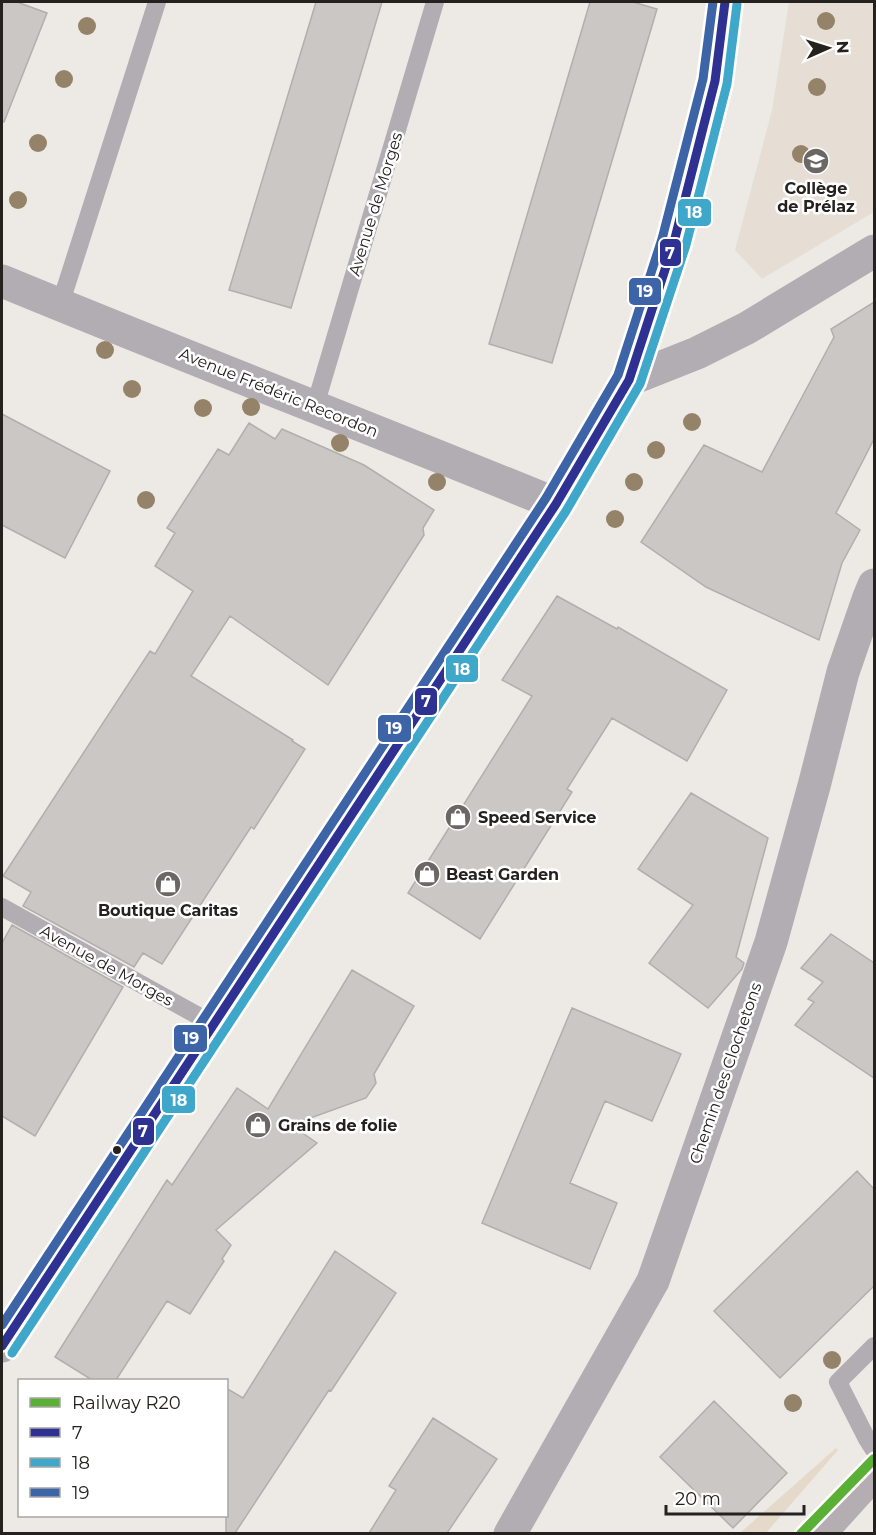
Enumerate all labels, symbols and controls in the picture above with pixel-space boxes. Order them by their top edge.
north arrow [798,18,858,78]
text: N [833,40,852,54]
street label: Avenue de Morges [345,130,406,278]
school or university icon: Collège de Prélaz [801,146,831,176]
place label: Collège de Prélaz [777,179,855,216]
line badge: 18 [677,198,712,227]
text: 18 [686,203,702,222]
line badge: 7 [659,238,682,267]
text: 7 [665,244,675,263]
line badge: 19 [628,277,662,306]
text: 19 [637,282,653,301]
street label: Avenue Frédéric Recordon [177,344,381,441]
line badge: 18 [445,654,479,683]
text: 18 [454,660,470,679]
line badge: 7 [414,687,438,716]
text: 7 [421,692,431,711]
line badge: 19 [377,714,412,743]
text: 19 [386,719,402,738]
shop icon: Speed Service [443,802,473,832]
place label: Speed Service [478,808,596,827]
shop icon: Beast Garden [412,859,442,889]
place label: Beast Garden [446,865,559,884]
shop icon: Boutique Caritas [153,869,183,899]
place label: Boutique Caritas [98,901,239,920]
street label: Avenue de Morges [37,921,177,1010]
street label: Chemin des Clochetons [685,980,766,1166]
line badge: 19 [173,1024,208,1053]
text: 19 [183,1029,199,1048]
line badge: 18 [161,1085,196,1114]
text: 18 [171,1091,187,1110]
shop icon: Grains de folie [243,1110,273,1140]
place label: Grains de folie [278,1116,397,1135]
line badge: 7 [132,1117,155,1146]
text: 7 [138,1122,148,1141]
unlabelled marker [111,1144,123,1156]
legend [18,1379,228,1517]
text: Railway R20 [72,1392,181,1414]
text: 7 [72,1422,83,1444]
text: 18 [72,1452,90,1474]
scale bar [666,1478,804,1516]
text: 19 [72,1482,89,1504]
text: 20 m [675,1488,721,1510]

